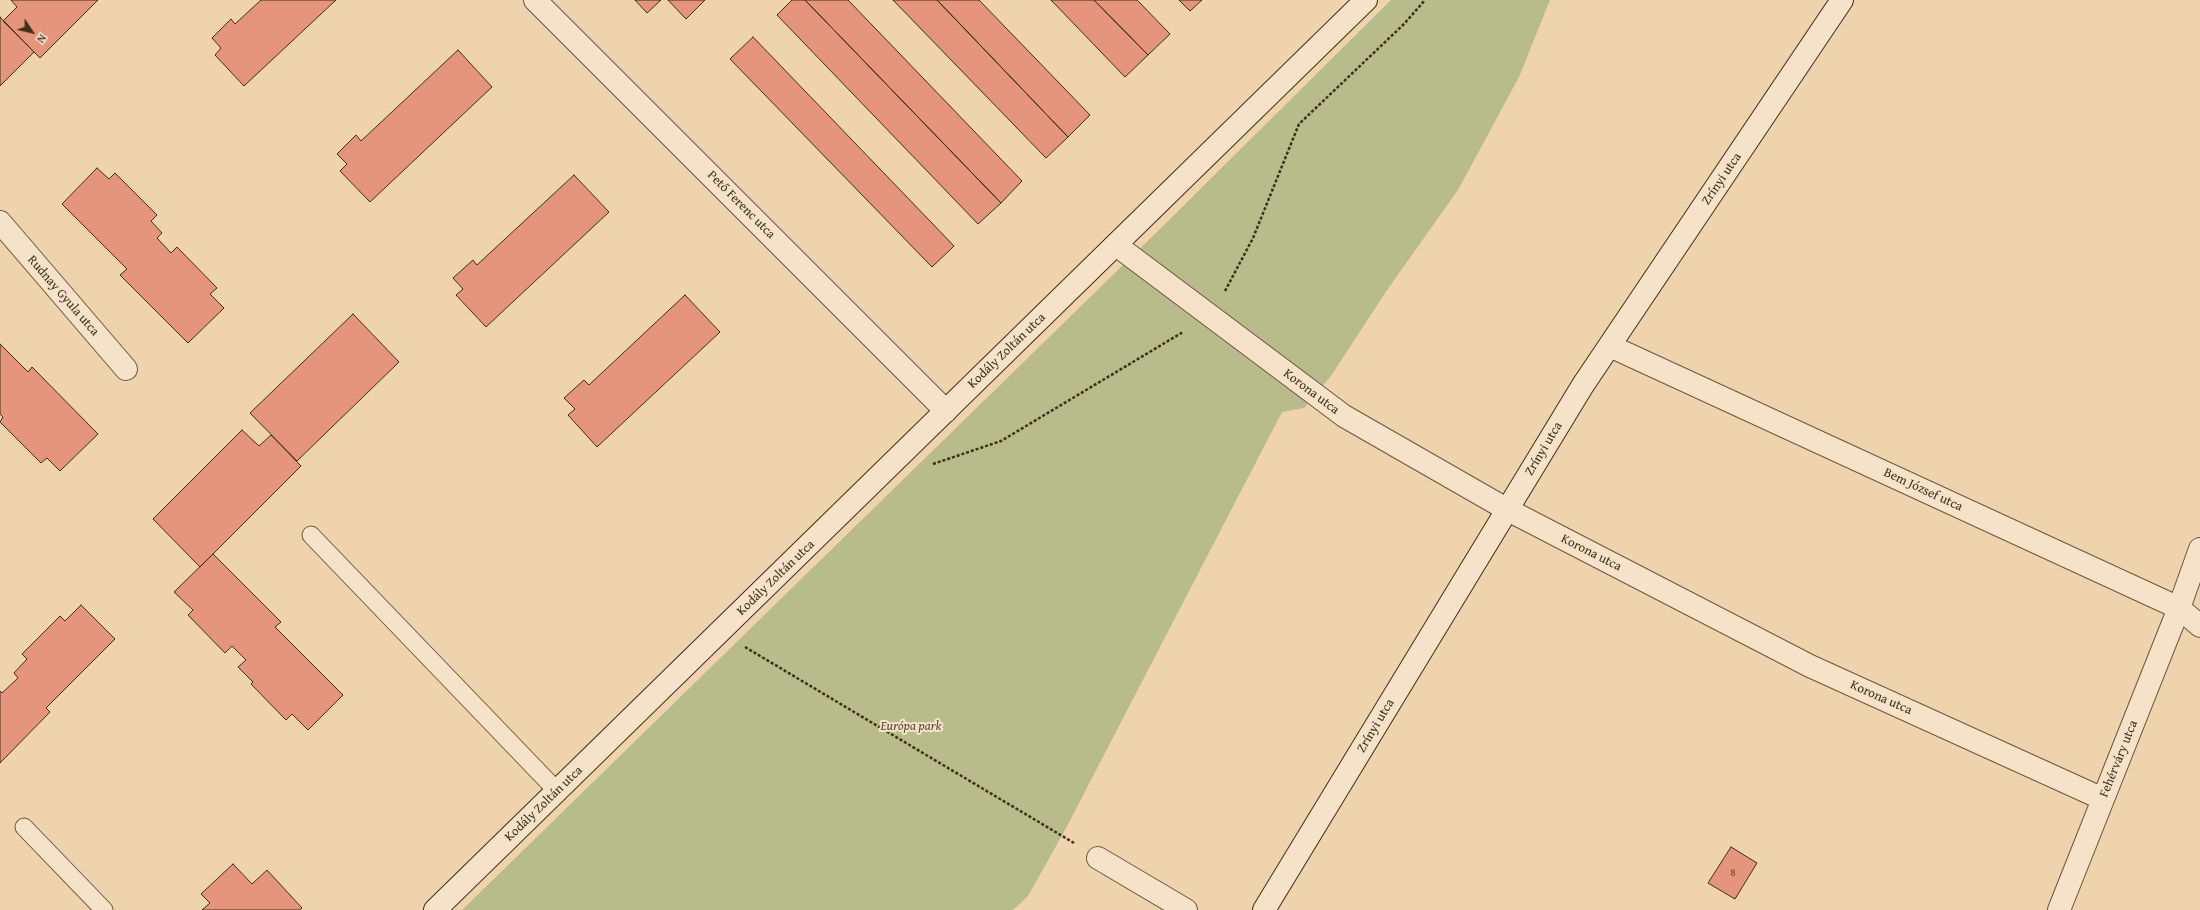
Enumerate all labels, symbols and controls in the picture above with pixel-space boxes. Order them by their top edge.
north arrow [12,12,52,52]
text: N [33,31,50,46]
street label: Zrínyi utca [1699,150,1745,208]
street label: Pető Ferenc utca [704,168,778,242]
street label: Rudnay Gyula utca [24,253,102,339]
street label: Kodály Zoltán utca [965,310,1049,392]
street label: Korona utca [1280,366,1342,418]
street label: Zrínyi utca [1522,419,1566,479]
street label: Bem József utca [1881,465,1965,515]
street label: Korona utca [1558,531,1624,575]
street label: Kodály Zoltán utca [734,537,818,619]
street label: Korona utca [1848,677,1914,719]
street label: Zrínyi utca [1354,696,1398,756]
street label: Fehérváry utca [2096,718,2142,800]
park label: Európa park [880,719,942,735]
street label: Kodály Zoltán utca [502,763,586,845]
house number: 8 [1730,866,1736,880]

